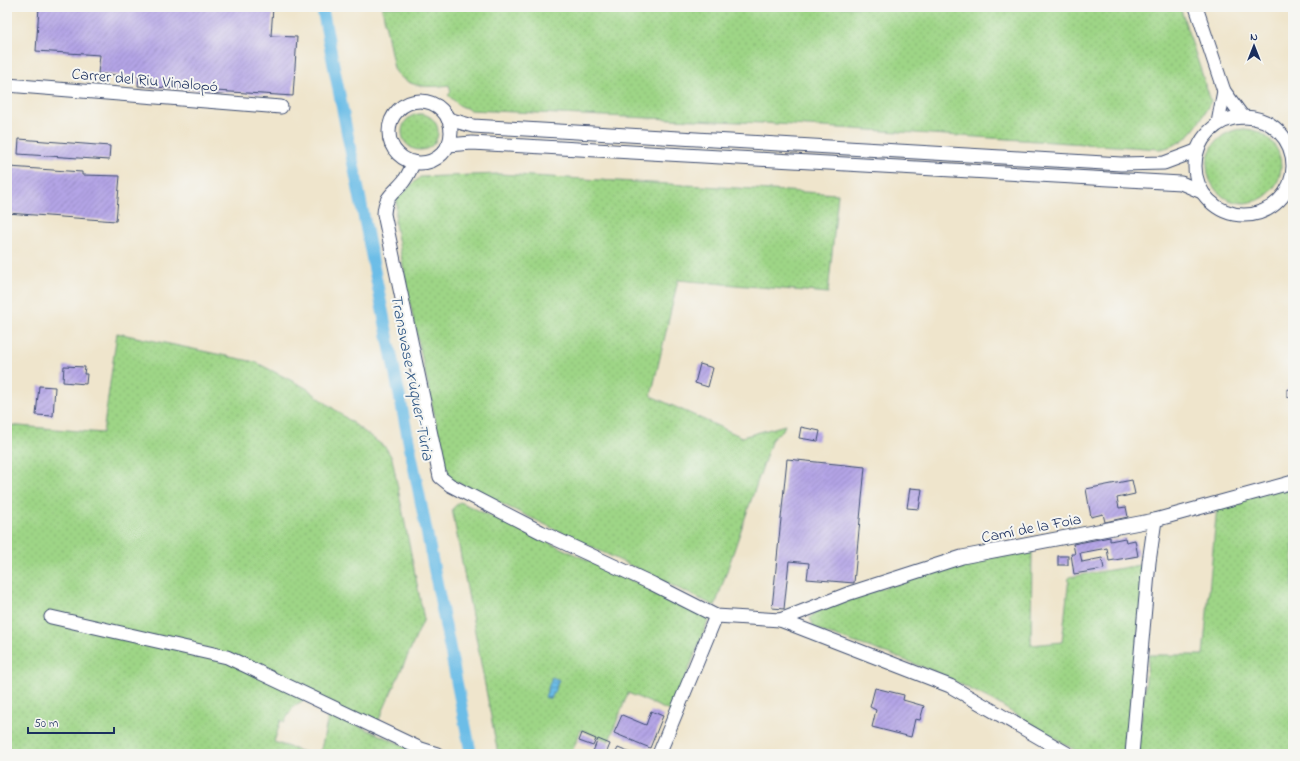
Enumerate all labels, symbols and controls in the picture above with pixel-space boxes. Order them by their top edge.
north arrow [1234,26,1274,66]
text: N [1250,29,1258,45]
street label: Carrer del Riu Vinalopó [71,63,219,99]
water label: Transvase Xùquer-Tùria [383,292,440,463]
street label: Camí de la Foia [980,508,1083,550]
scale bar [28,709,114,735]
text: 50 m [34,715,58,733]

